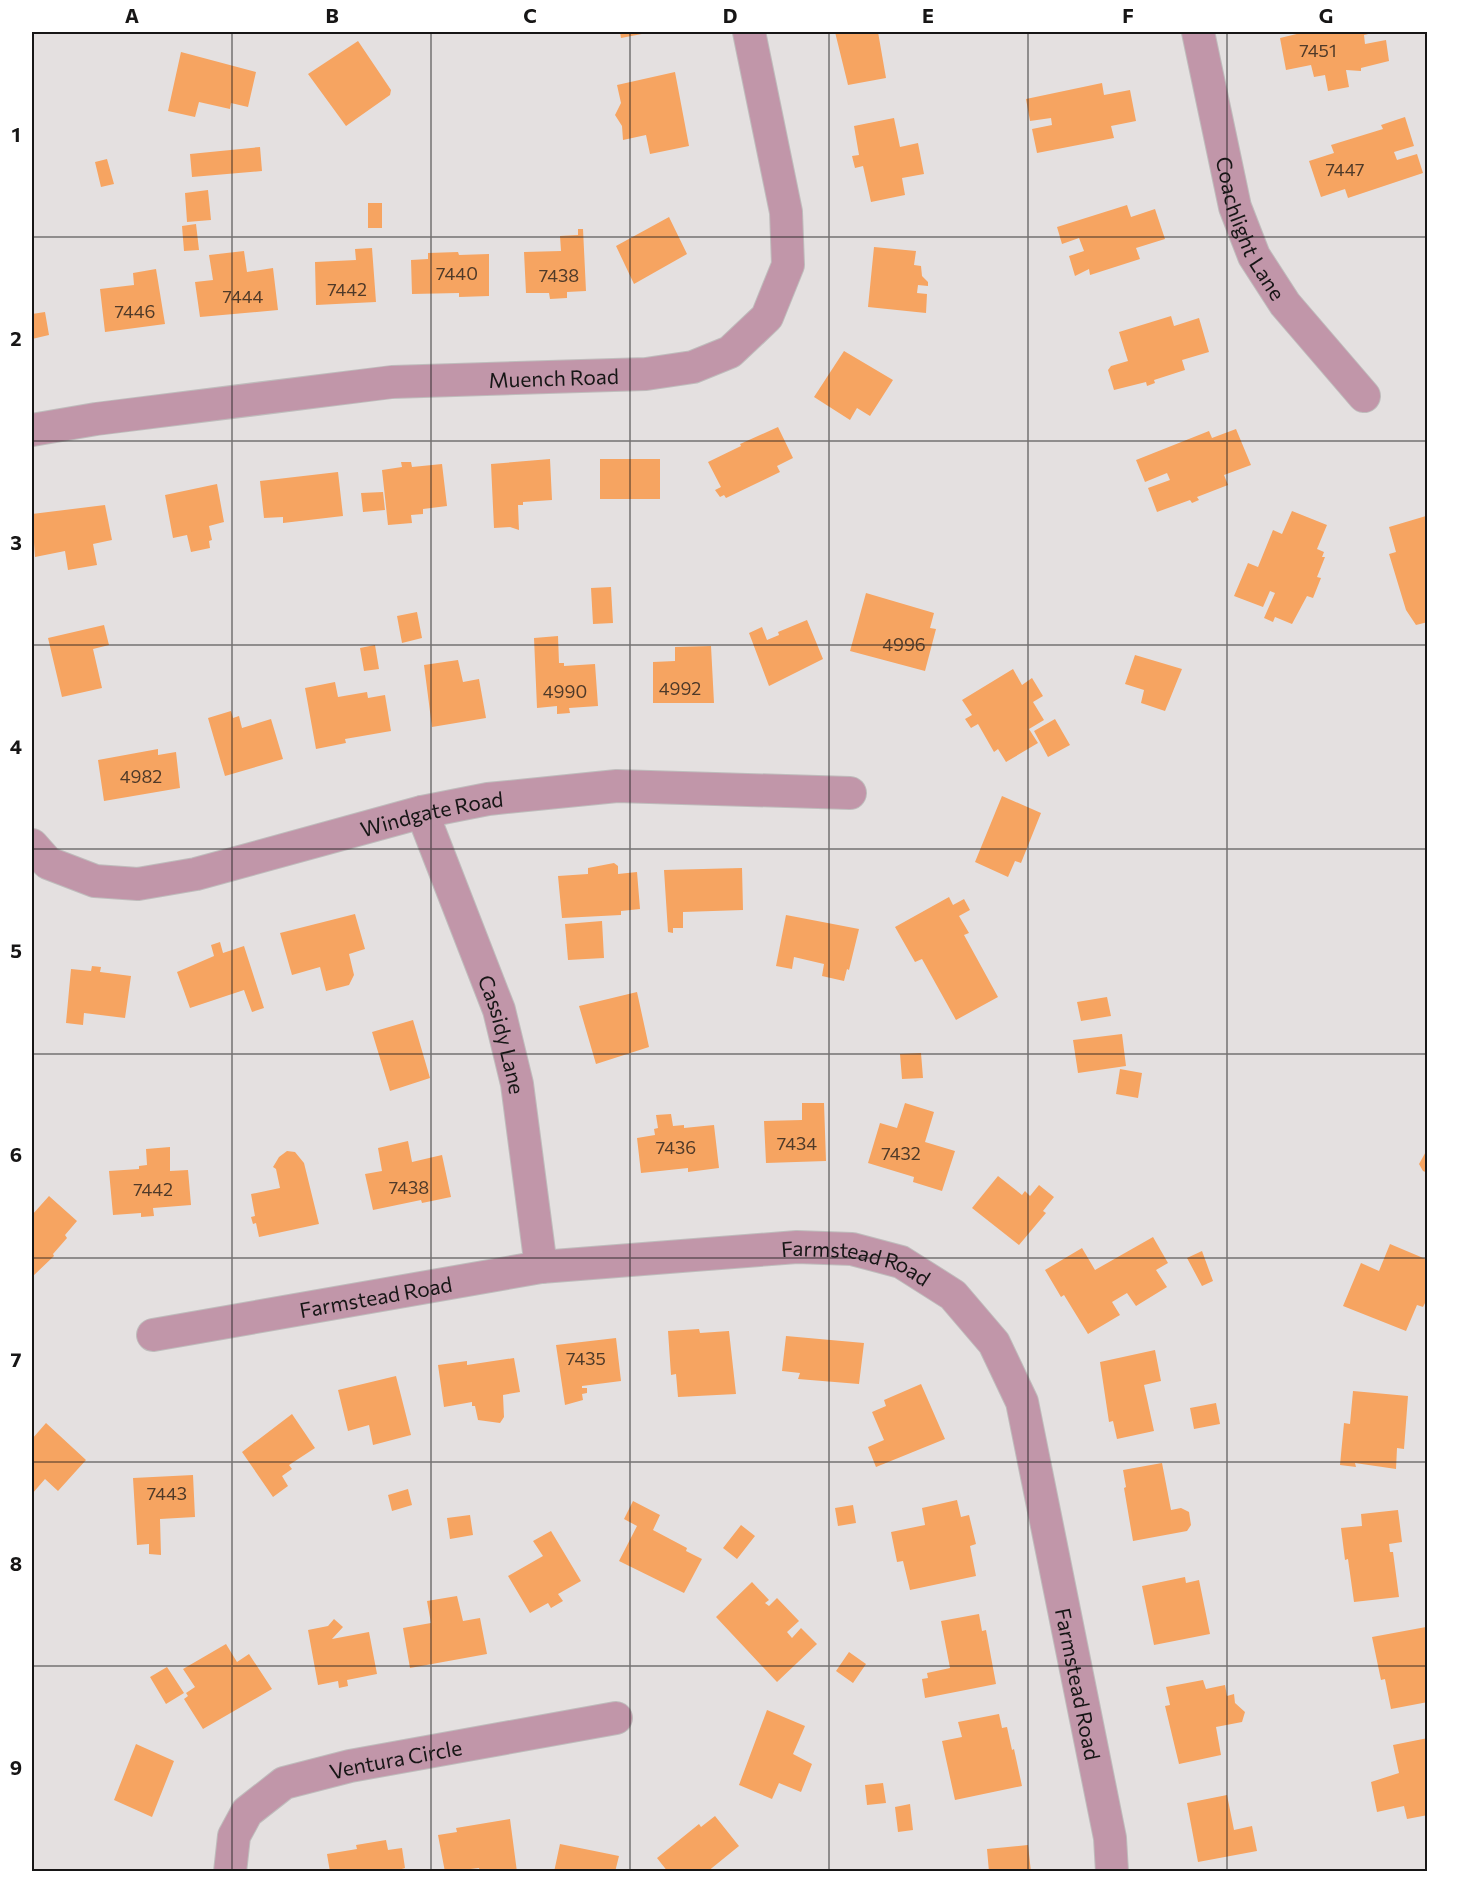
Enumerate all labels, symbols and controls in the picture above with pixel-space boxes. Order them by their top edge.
text: A [125,3,139,27]
text: B [325,3,339,27]
text: C [523,3,537,27]
text: D [723,3,737,27]
text: E [922,3,934,27]
text: F [1122,3,1134,27]
text: G [1319,3,1333,27]
house number: 7451 [1299,39,1337,61]
text: 1 [11,122,21,146]
street label: Coachlight Lane [1212,154,1291,304]
house number: 7447 [1325,158,1365,180]
house number: 7440 [436,262,478,284]
house number: 7438 [539,264,579,286]
house number: 7442 [327,278,367,300]
house number: 7444 [223,285,264,307]
house number: 7446 [115,300,155,322]
text: 2 [10,326,22,350]
street label: Muench Road [488,362,619,391]
text: 3 [10,530,22,554]
house number: 4996 [882,633,926,655]
house number: 4992 [659,677,701,699]
house number: 4990 [543,680,587,702]
text: 4 [10,734,22,758]
house number: 4982 [120,765,162,787]
street label: Windgate Road [357,785,504,841]
text: 5 [10,938,22,962]
street label: Cassidy Lane [474,971,531,1095]
house number: 7434 [777,1132,817,1154]
house number: 7436 [656,1136,696,1158]
text: 6 [10,1142,22,1166]
house number: 7432 [881,1142,921,1164]
house number: 7438 [389,1176,429,1198]
house number: 7442 [133,1178,173,1200]
street label: Farmstead Road [780,1234,935,1290]
street label: Farmstead Road [297,1270,454,1322]
text: 7 [11,1347,22,1371]
house number: 7435 [566,1347,606,1369]
house number: 7443 [147,1482,187,1504]
text: 8 [10,1551,22,1575]
street label: Farmstead Road [1051,1606,1106,1762]
street label: Ventura Circle [327,1734,464,1783]
text: 9 [10,1755,22,1779]

